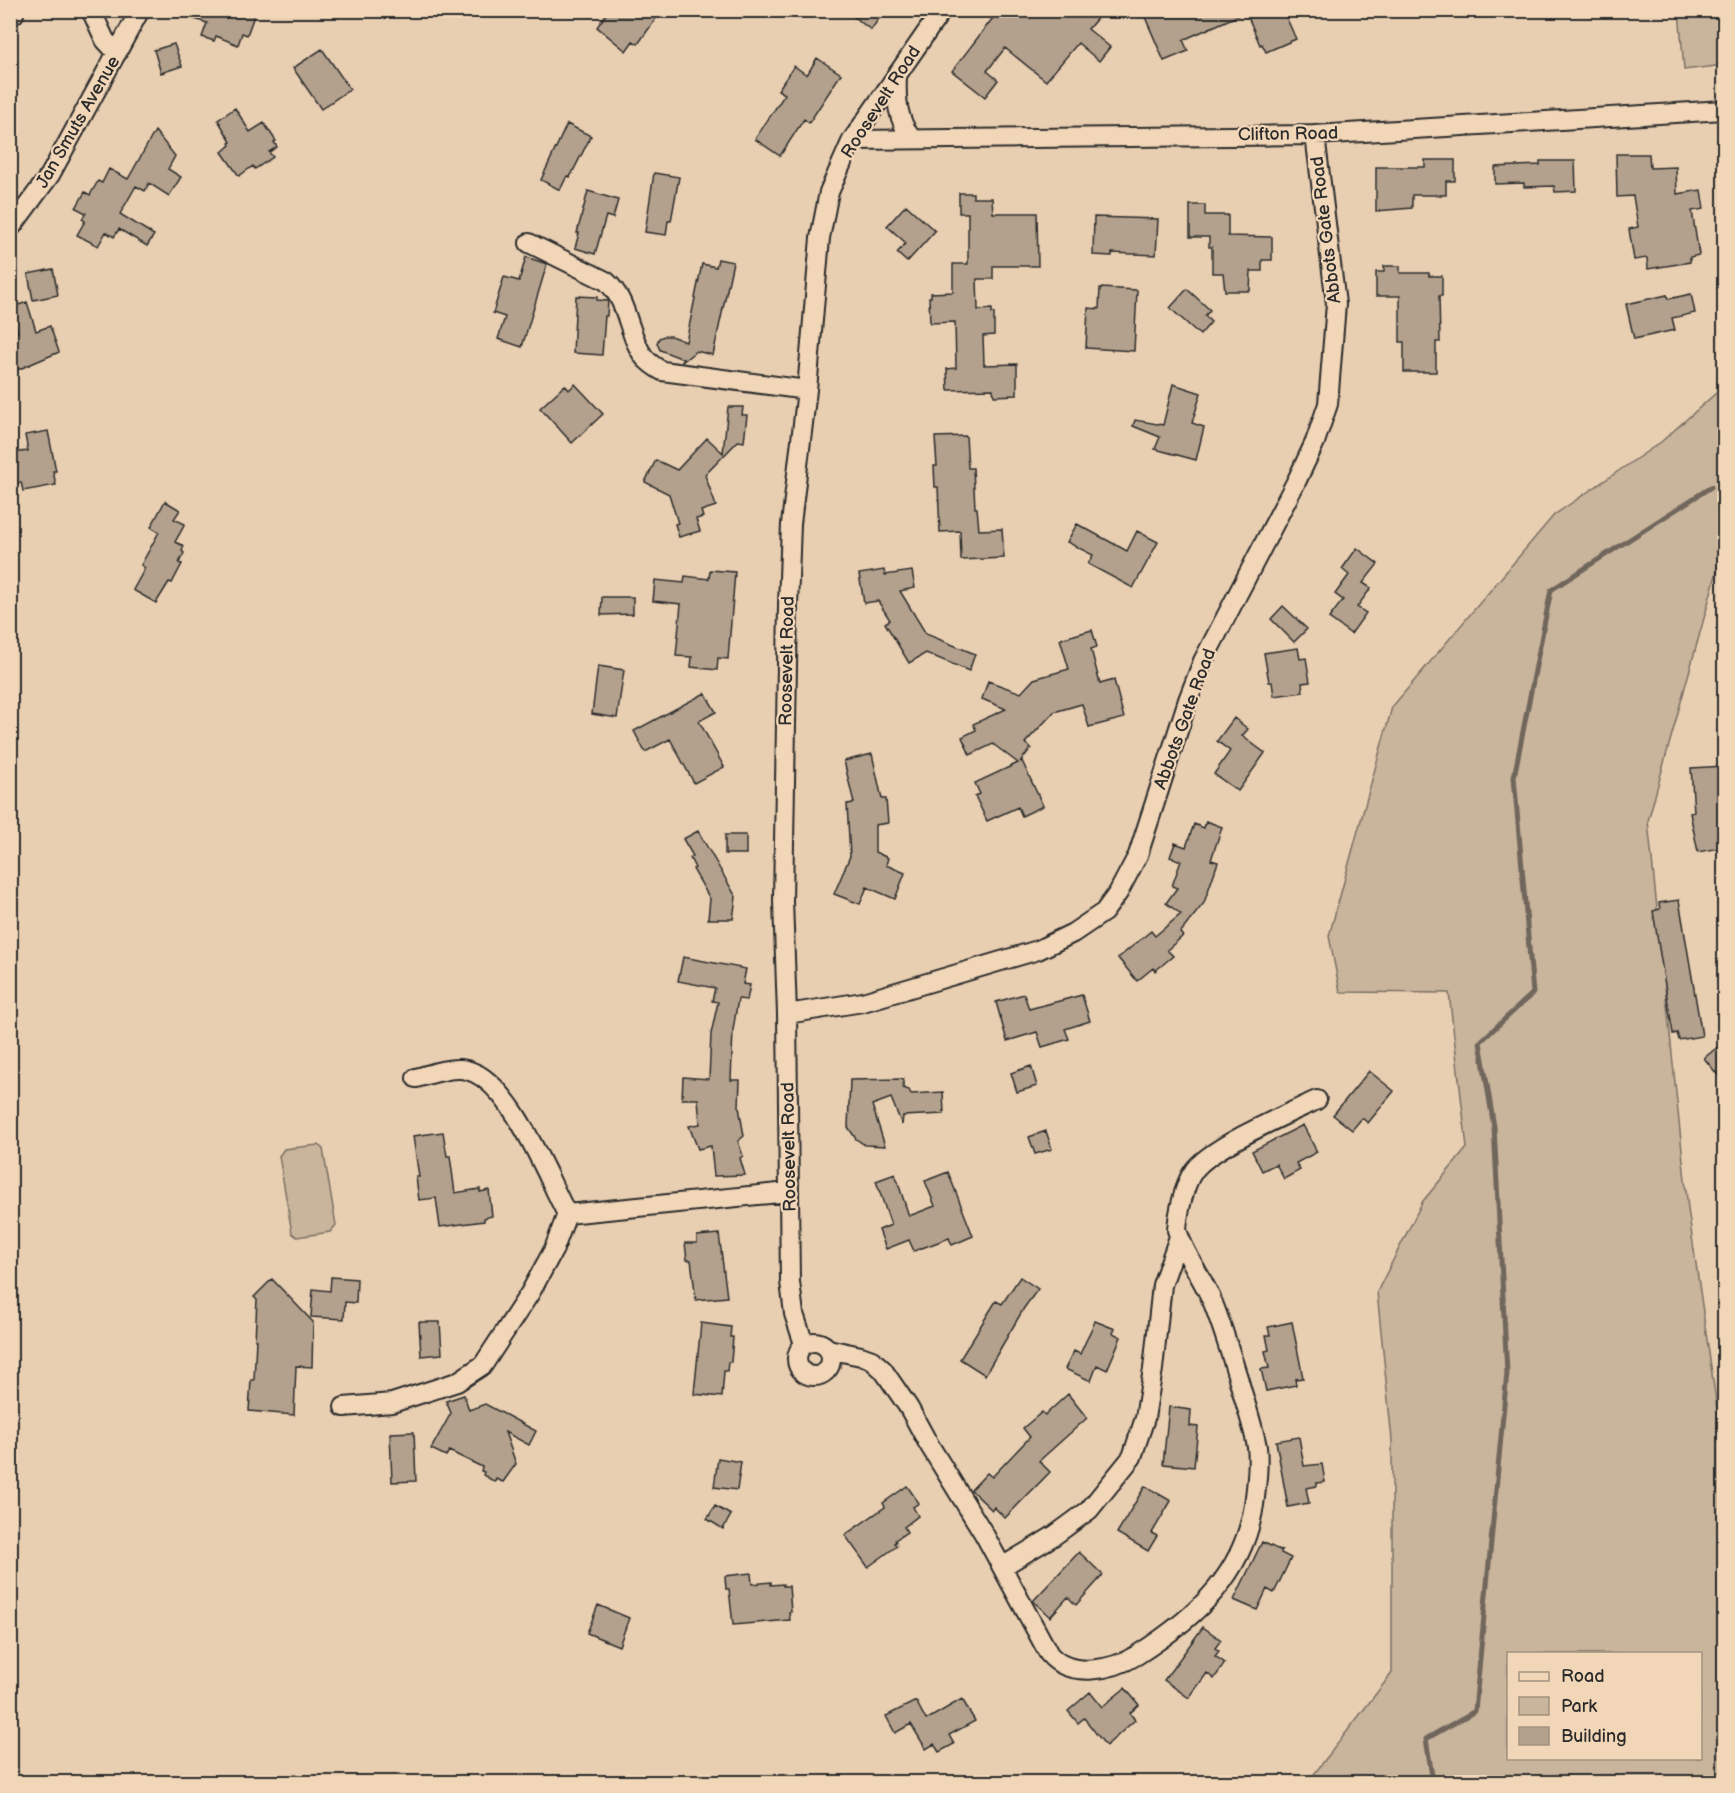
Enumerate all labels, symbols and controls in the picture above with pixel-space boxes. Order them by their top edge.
street label: Roosevelt Road [837,42,925,162]
street label: Jan Smuts Avenue [32,52,125,192]
street label: Clifton Road [1238,123,1338,145]
street label: Abbots Gate Road [1307,155,1345,305]
street label: Roosevelt Road [775,596,799,726]
street label: Abbots Gate Road [1150,646,1220,792]
street label: Roosevelt Road [777,1082,801,1212]
legend [1507,1652,1702,1760]
text: Road [1561,1666,1605,1687]
text: Park [1561,1696,1597,1717]
text: Building [1561,1726,1627,1747]

